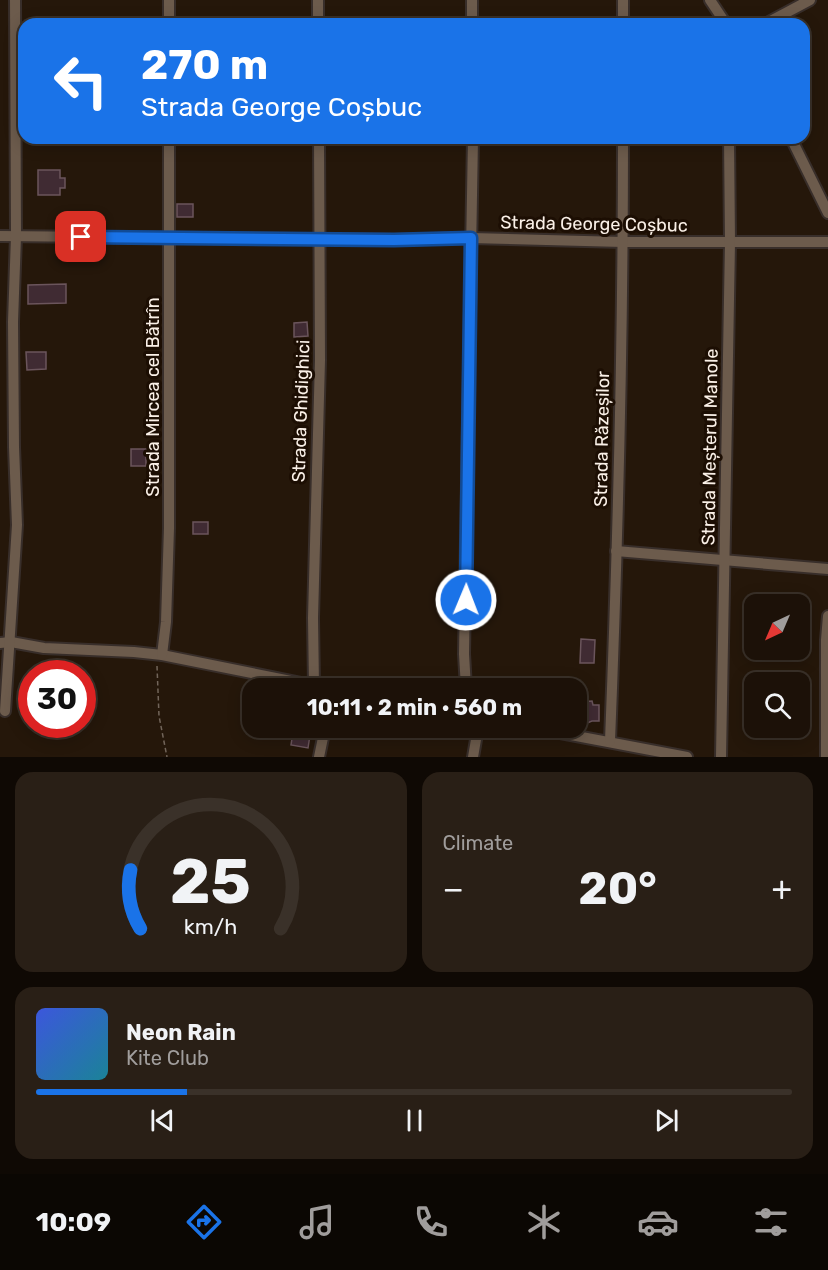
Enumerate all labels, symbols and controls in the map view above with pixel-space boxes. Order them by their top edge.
text: 270 m [141,40,268,90]
icon: left [42,42,120,120]
text: Strada George Coșbuc [141,91,422,123]
pin [55,211,106,262]
street label: Strada George Coșbuc [500,211,688,237]
icon: arrive [64,220,97,253]
street label: Strada Mircea cel Bătrîn [142,297,164,497]
street label: Strada Ghidighici [288,339,314,483]
street label: Strada Meșterul Manole [697,348,723,546]
street label: Strada Răzeșilor [590,371,614,507]
position arrow [434,568,498,632]
north arrow [744,594,810,660]
map controls [744,594,810,738]
speed limit sign: 30 [18,660,96,738]
button: search [744,672,810,738]
text: 10:11 · 2 min · 560 m [307,694,522,721]
text: Climate [443,831,513,855]
text: 25 [170,845,251,919]
text: 20° [579,862,657,915]
text: − [443,869,464,908]
text: + [771,869,792,908]
text: km/h [184,914,238,939]
text: Neon Rain [126,1019,236,1046]
text: Kite Club [126,1046,209,1070]
icon: previous [146,1104,179,1137]
icon: pause [398,1104,431,1137]
icon: next [650,1104,683,1137]
icon: directions [183,1201,225,1243]
icon: music [296,1201,338,1243]
icon: phone [410,1201,452,1243]
icon: climate [523,1201,565,1243]
icon: car [637,1201,679,1243]
icon: filters [750,1201,792,1243]
text: 10:09 [36,1206,111,1238]

